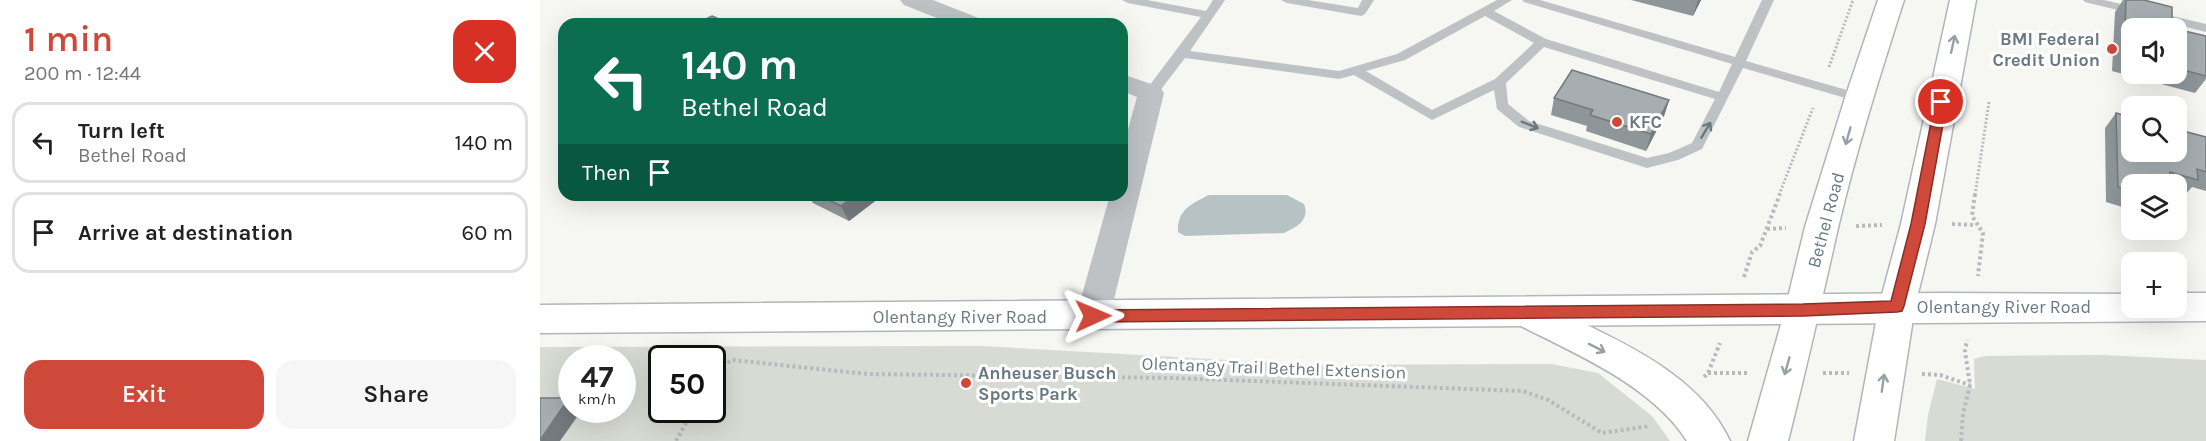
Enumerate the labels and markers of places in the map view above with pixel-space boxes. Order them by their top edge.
place label: BMI Federal Credit Union [1992,28,2100,71]
marker: BMI Federal Credit Union [2105,42,2119,56]
pin [1915,76,1966,127]
place label: KFC [1629,111,1662,133]
marker: KFC [1610,115,1624,129]
place label: Anheuser Busch Sports Park [978,362,1116,405]
marker: Anheuser Busch Sports Park [959,376,973,390]

